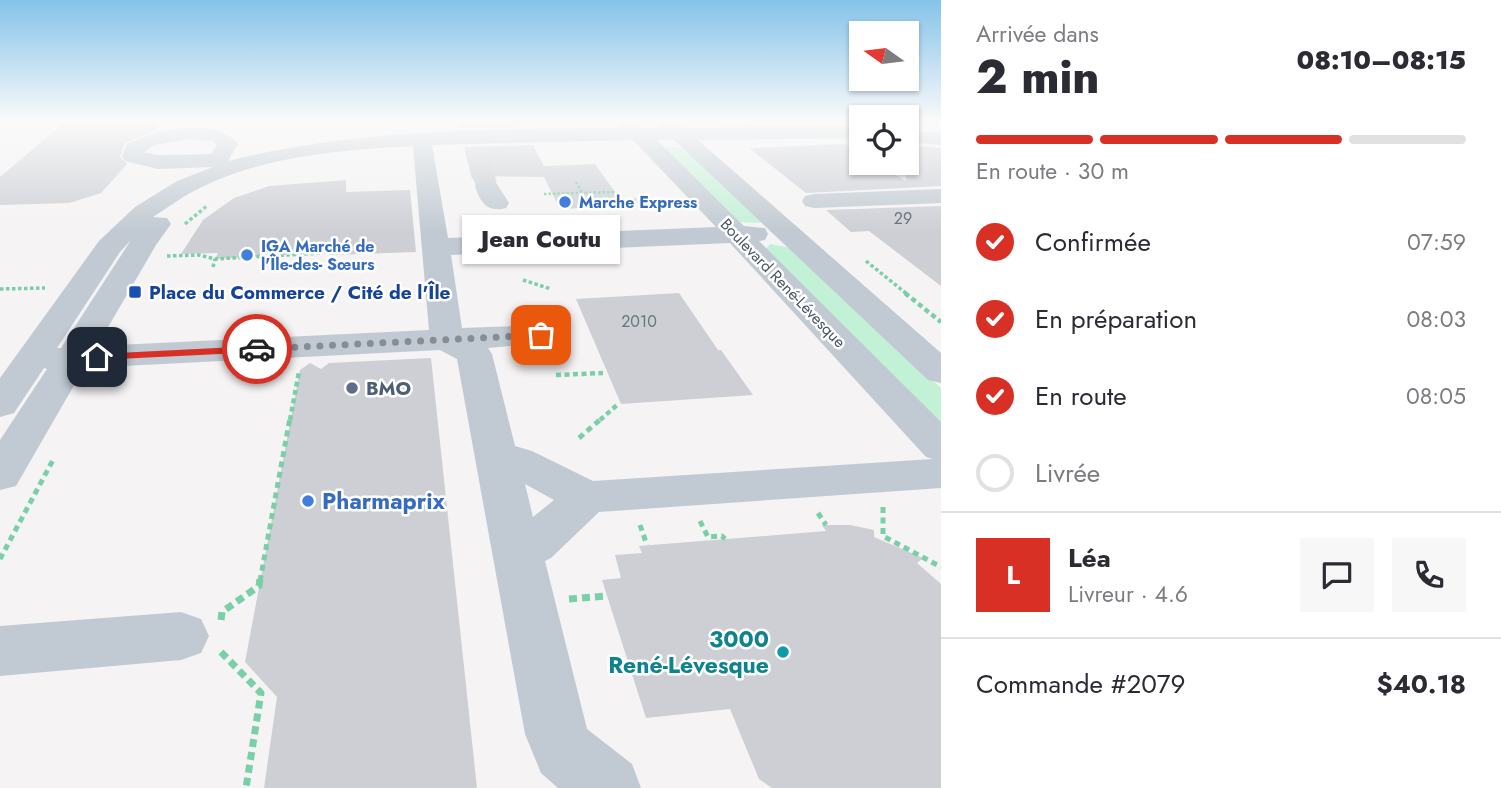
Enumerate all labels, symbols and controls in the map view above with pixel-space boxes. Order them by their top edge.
text: Arrivée dans [976,17,1099,51]
north arrow [849,21,919,91]
map controls [849,21,919,175]
text: 08:10–08:15 [1296,41,1466,79]
text: 2 min [976,44,1100,110]
button: locate [849,105,919,175]
text: En route · 30 m [976,154,1129,188]
place label: Marche Express [579,191,697,214]
marker: Marche Express [557,194,573,210]
house number: 29 [894,207,912,230]
street label: Boulevard René-Lévesque [715,213,851,353]
callout: Jean Coutu [462,216,620,265]
text: Jean Coutu [481,222,601,256]
icon: check [976,223,1014,261]
text: Confirmée [1035,223,1151,261]
text: 07:59 [1407,225,1466,259]
place label: IGA Marché de l'Île-des- Sœurs [261,235,375,276]
marker: IGA Marché de l'Île-des- Sœurs [239,247,255,263]
place label: Place du Commerce / Cité de l'Île [149,279,451,306]
marker: Place du Commerce / Cité de l'Île [127,284,143,300]
icon: check [976,300,1014,338]
text: En préparation [1035,300,1197,338]
text: 08:03 [1406,302,1466,336]
pin [511,305,571,365]
house number: 2010 [621,310,657,333]
courier [222,314,292,384]
icon: bag [522,316,560,354]
pin [67,327,127,387]
icon: car [238,330,276,368]
icon: home [78,338,116,376]
place label: BMO [366,375,411,402]
icon: check [976,377,1014,415]
text: En route [1035,377,1127,415]
text: 08:05 [1406,379,1466,413]
marker: BMO [344,380,360,396]
text: Livrée [1035,454,1100,492]
place label: Pharmaprix [322,484,446,518]
marker: Pharmaprix [300,493,316,509]
button: chat [1300,538,1374,612]
button: phone [1392,538,1466,612]
text: Léa [1068,539,1111,577]
text: L [1006,556,1020,594]
text: Livreur · 4.6 [1068,577,1188,611]
place label: 3000 René-Lévesque [608,622,769,682]
marker: 3000 René-Lévesque [775,644,791,660]
text: Commande #2079 [976,665,1185,703]
text: $40.18 [1377,665,1466,703]

